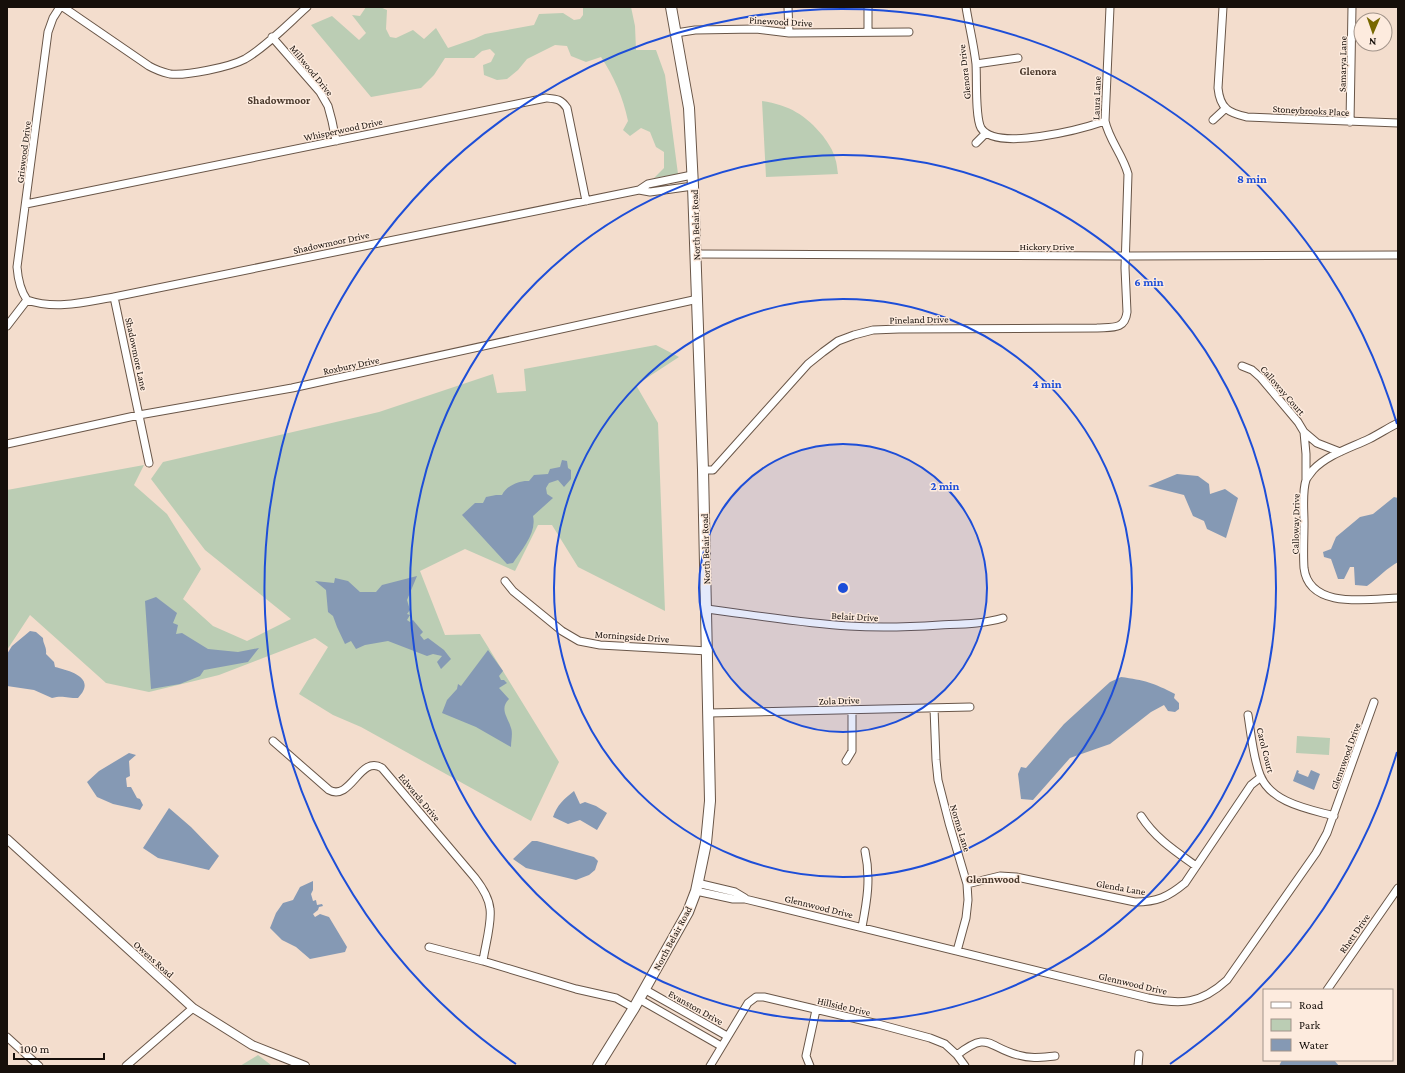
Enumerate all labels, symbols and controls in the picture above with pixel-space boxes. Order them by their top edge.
north arrow [1353,12,1393,52]
street label: Pinewood Drive [749,14,814,29]
street label: Samarya Lane [1337,35,1348,92]
text: N [1368,36,1377,48]
street label: Millwood Drive [288,43,336,98]
street label: Glenora Drive [956,43,973,100]
district label: Glenora [1020,65,1057,77]
street label: Laura Lane [1090,75,1103,120]
district label: Shadowmoor [248,94,311,106]
street label: Stoneybrooks Place [1272,103,1350,118]
street label: Whisperwood Drive [303,116,384,143]
street label: Griswood Drive [14,120,33,184]
text: 8 min [1237,172,1267,186]
street label: North Belair Road [689,189,702,261]
street label: Shadowmoor Drive [292,229,371,256]
street label: Hickory Drive [1020,241,1075,252]
text: 6 min [1134,275,1164,289]
street label: Pineland Drive [889,313,949,326]
street label: Shadowmore Lane [123,317,150,392]
street label: Roxbury Drive [322,354,381,377]
street label: Calloway Court [1258,363,1308,418]
text: 4 min [1032,377,1062,391]
text: 2 min [931,479,960,493]
street label: Calloway Drive [1289,493,1302,554]
street label: North Belair Road [699,513,712,585]
centre of rings [836,581,850,595]
street label: Belair Drive [831,610,879,623]
street label: Morningside Drive [594,628,670,645]
street label: Zola Drive [818,694,860,707]
street label: Glennwood Drive [1328,721,1363,791]
street label: Carol Court [1255,726,1277,775]
street label: Edwards Drive [397,771,443,824]
street label: Norma Lane [948,803,973,854]
district label: Glennwood [966,873,1020,885]
street label: Glenda Lane [1095,878,1147,897]
street label: Glennwood Drive [784,893,855,920]
street label: North Belair Road [651,904,694,972]
street label: Rhett Drive [1337,911,1372,955]
street label: Owens Road [131,939,176,981]
street label: Glennwood Drive [1097,970,1169,997]
street label: Evanston Drive [666,988,726,1027]
legend [1263,989,1393,1061]
street label: Hillside Drive [816,995,872,1018]
text: Road [1299,998,1324,1012]
text: Park [1299,1018,1321,1032]
scale bar [14,1035,104,1061]
text: Water [1299,1038,1329,1052]
text: 100 m [20,1042,50,1056]

